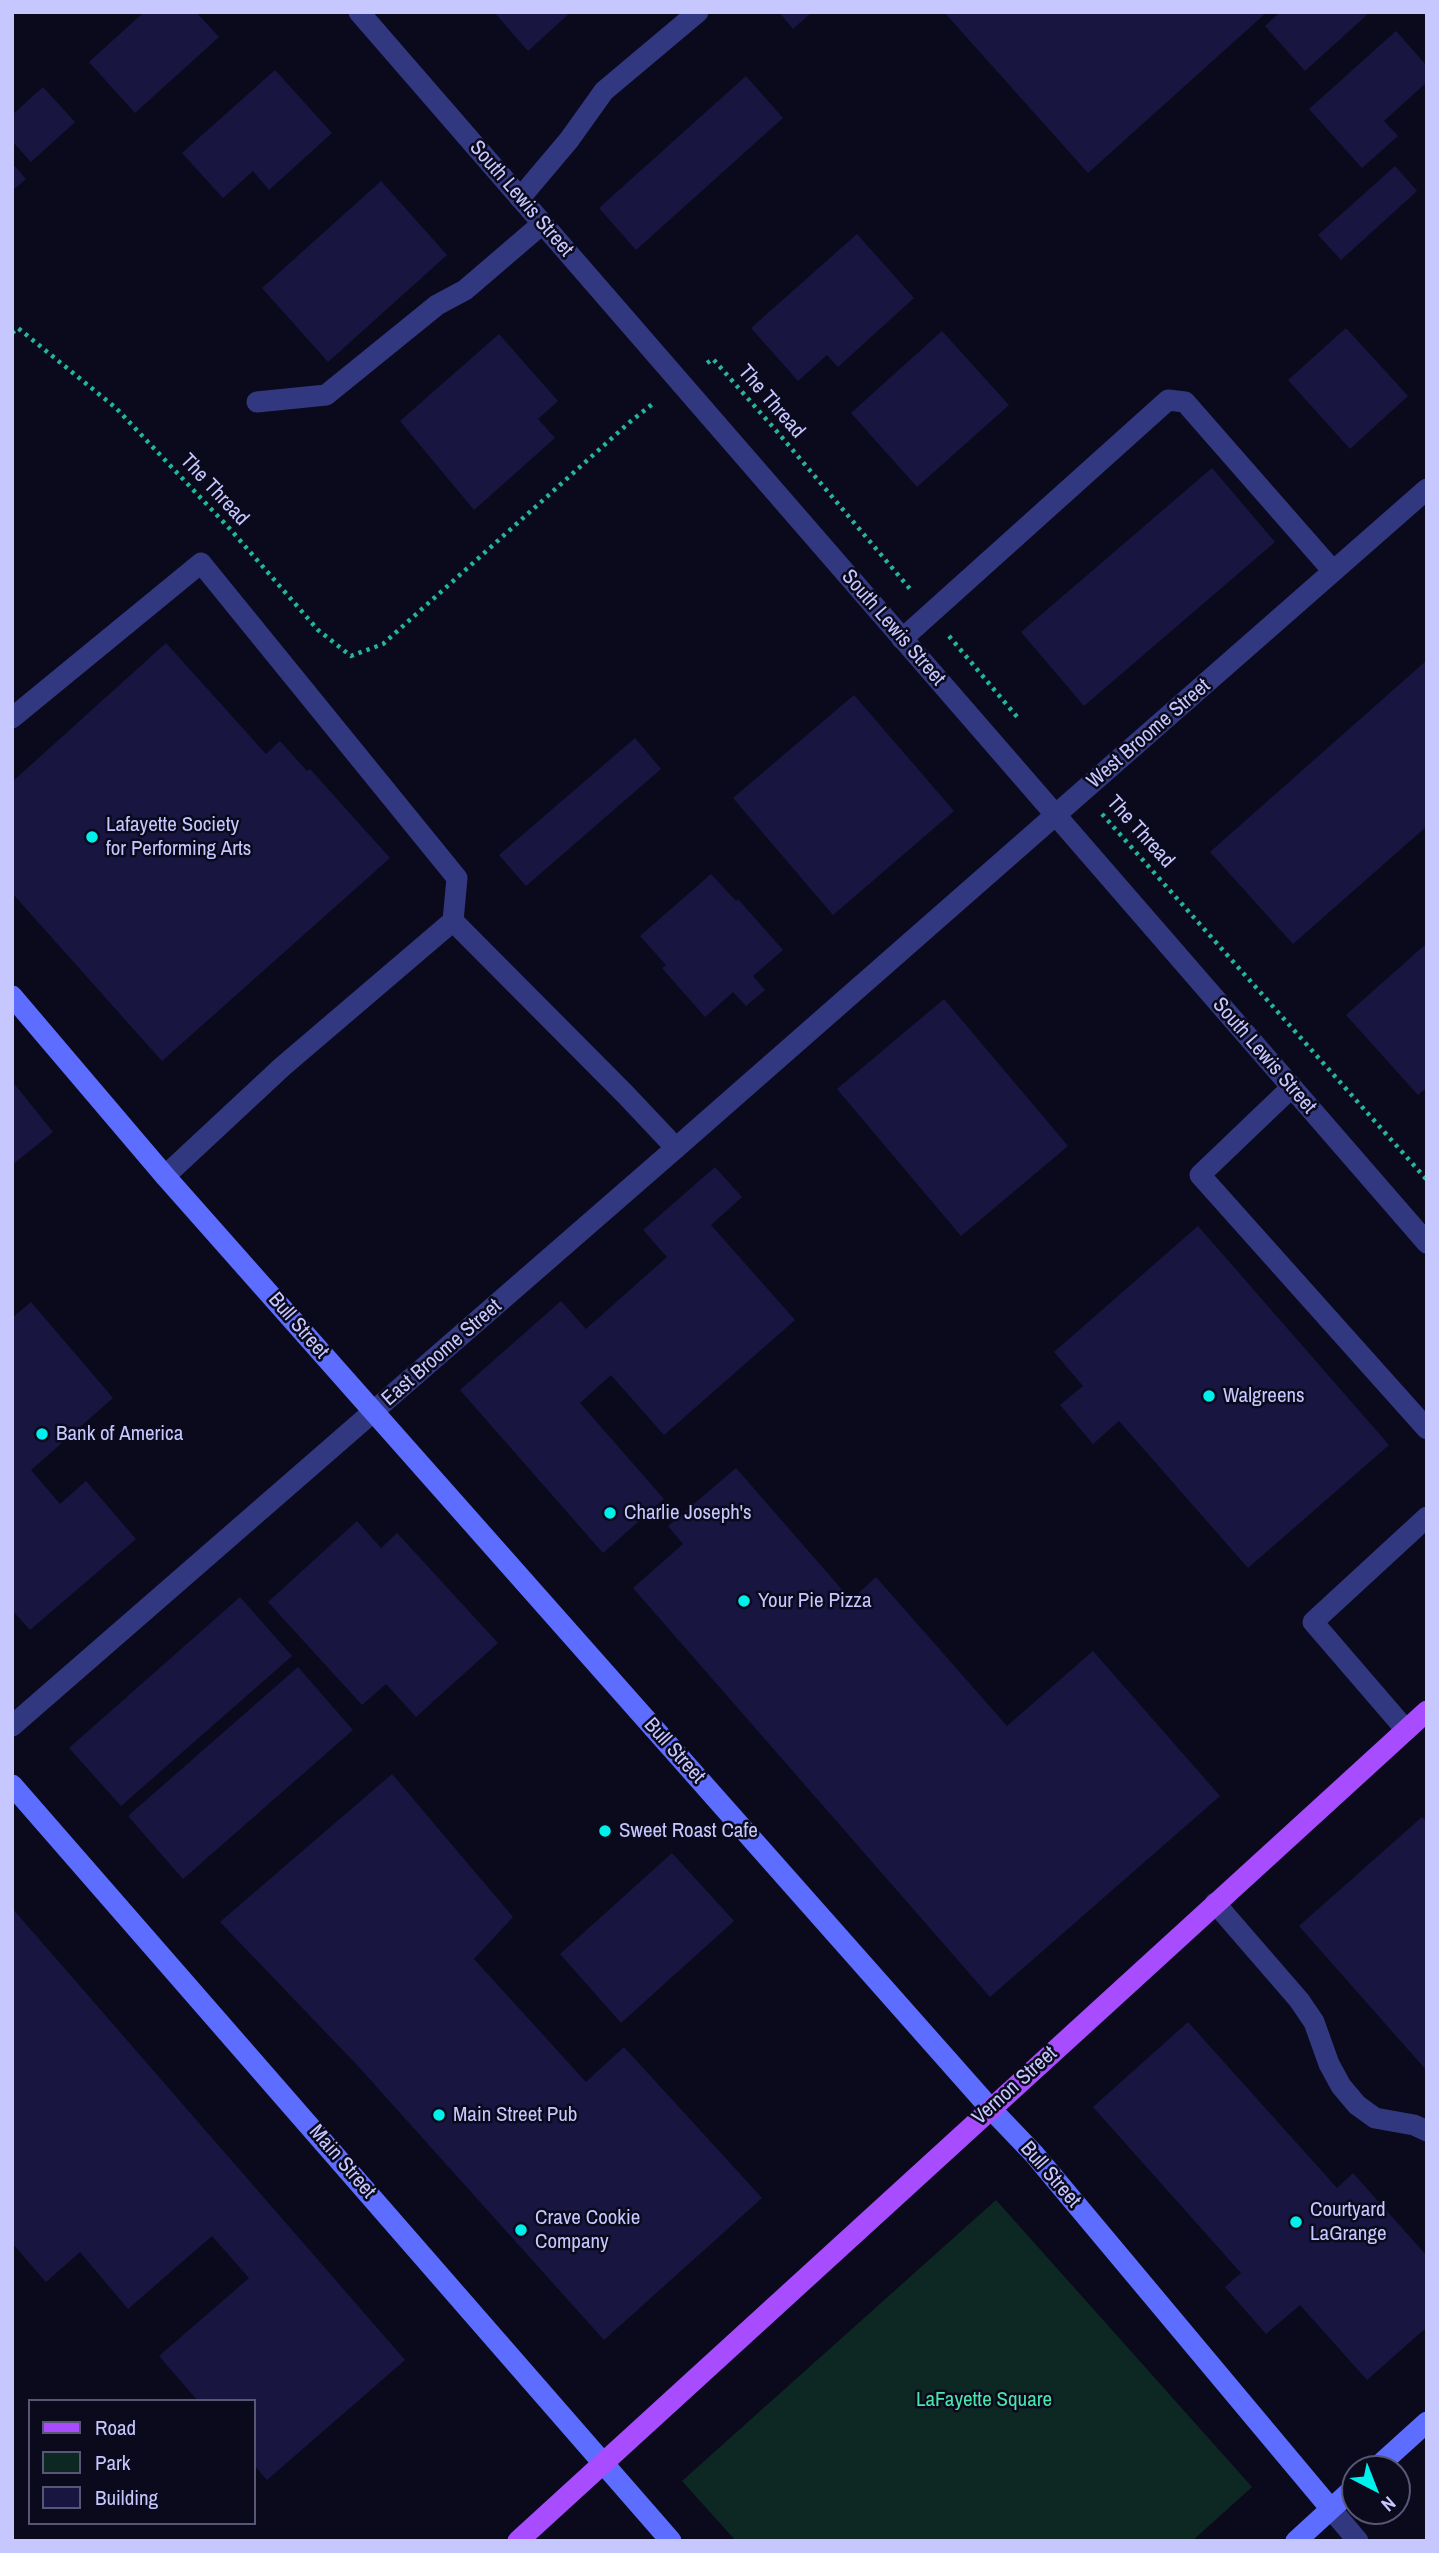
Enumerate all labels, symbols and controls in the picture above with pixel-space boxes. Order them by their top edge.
street label: South Lewis Street [464,136,578,262]
street label: The Thread [732,360,810,444]
street label: The Thread [174,449,254,531]
street label: South Lewis Street [836,565,950,691]
street label: West Broome Street [1082,674,1216,794]
street label: The Thread [1101,790,1179,874]
place label: Lafayette Society for Performing Arts [106,812,251,862]
marker: Lafayette Society for Performing Arts [84,829,100,845]
street label: South Lewis Street [1207,993,1321,1119]
street label: Bull Street [262,1288,334,1364]
street label: East Broome Street [377,1294,507,1412]
place label: Walgreens [1223,1383,1305,1409]
marker: Walgreens [1201,1388,1217,1404]
place label: Bank of America [56,1421,183,1447]
marker: Bank of America [34,1426,50,1442]
place label: Charlie Joseph's [624,1500,752,1526]
marker: Charlie Joseph's [602,1505,618,1521]
place label: Your Pie Pizza [758,1588,872,1614]
marker: Your Pie Pizza [736,1593,752,1609]
street label: Bull Street [638,1713,710,1789]
place label: Sweet Roast Cafe [619,1818,758,1844]
marker: Sweet Roast Cafe [597,1823,613,1839]
street label: Vernon Street [967,2041,1063,2131]
place label: Main Street Pub [453,2102,577,2128]
marker: Main Street Pub [431,2107,447,2123]
street label: Main Street [303,2120,381,2204]
street label: Bull Street [1014,2137,1086,2213]
place label: Courtyard LaGrange [1310,2197,1387,2247]
place label: Crave Cookie Company [535,2205,640,2255]
marker: Courtyard LaGrange [1288,2214,1304,2230]
marker: Crave Cookie Company [513,2222,529,2238]
park label: LaFayette Square [916,2387,1052,2413]
legend [28,2399,256,2525]
text: Road [95,2413,136,2442]
text: Park [95,2448,130,2477]
north arrow [1341,2455,1411,2525]
text: Building [95,2483,158,2512]
text: N [1376,2491,1402,2518]

